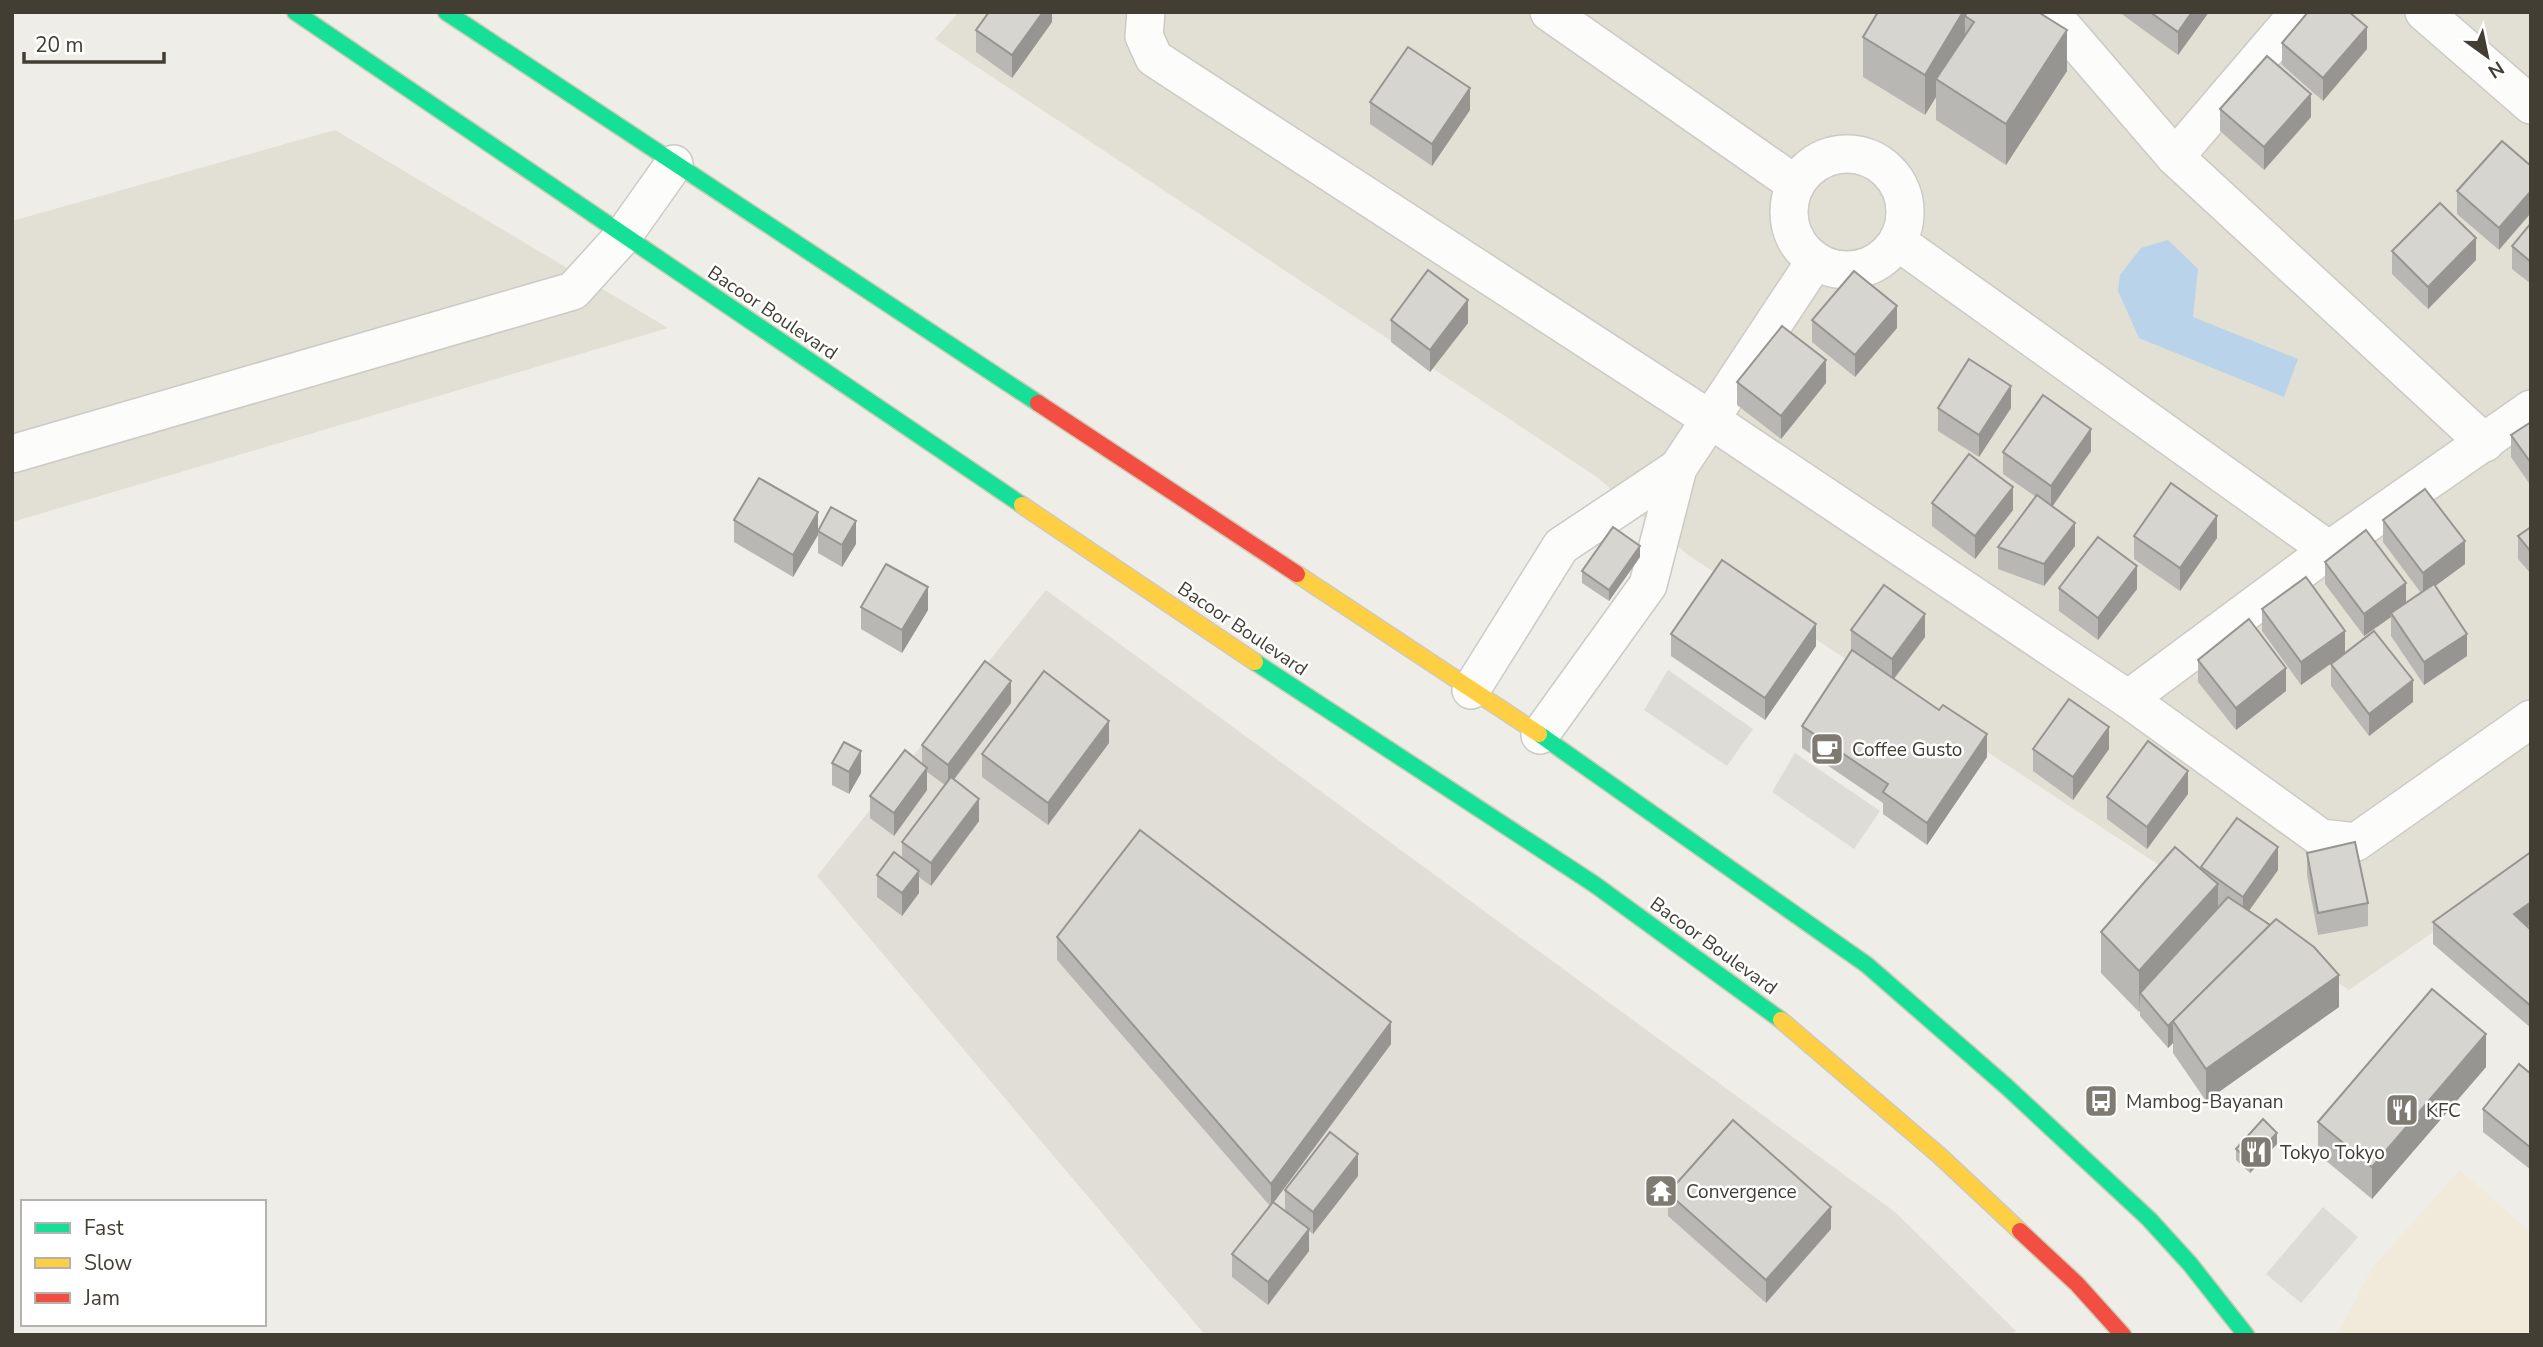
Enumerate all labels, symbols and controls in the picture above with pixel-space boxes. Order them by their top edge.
scale bar [24,21,164,65]
north arrow [2452,21,2522,91]
text: 20 m [35,31,84,59]
text: N [2483,55,2509,84]
street label: Bacoor Boulevard [702,260,842,366]
street label: Bacoor Boulevard [1172,576,1312,682]
cafe icon: Coffee Gusto [1808,730,1846,768]
place label: Coffee Gusto [1852,737,1962,763]
street label: Bacoor Boulevard [1645,891,1782,1001]
bus stop icon: Mambog-Bayanan [2082,1082,2120,1120]
place label: Mambog-Bayanan [2126,1089,2284,1115]
restaurant icon: KFC [2383,1091,2421,1129]
place label: KFC [2426,1098,2461,1124]
restaurant icon: Tokyo Tokyo [2237,1133,2275,1171]
place label: Tokyo Tokyo [2280,1140,2385,1166]
temple icon: Convergence [1642,1172,1680,1210]
place label: Convergence [1686,1179,1797,1205]
legend [21,1200,266,1326]
text: Fast [84,1214,124,1242]
text: Slow [84,1249,133,1277]
text: Jam [83,1284,120,1312]

